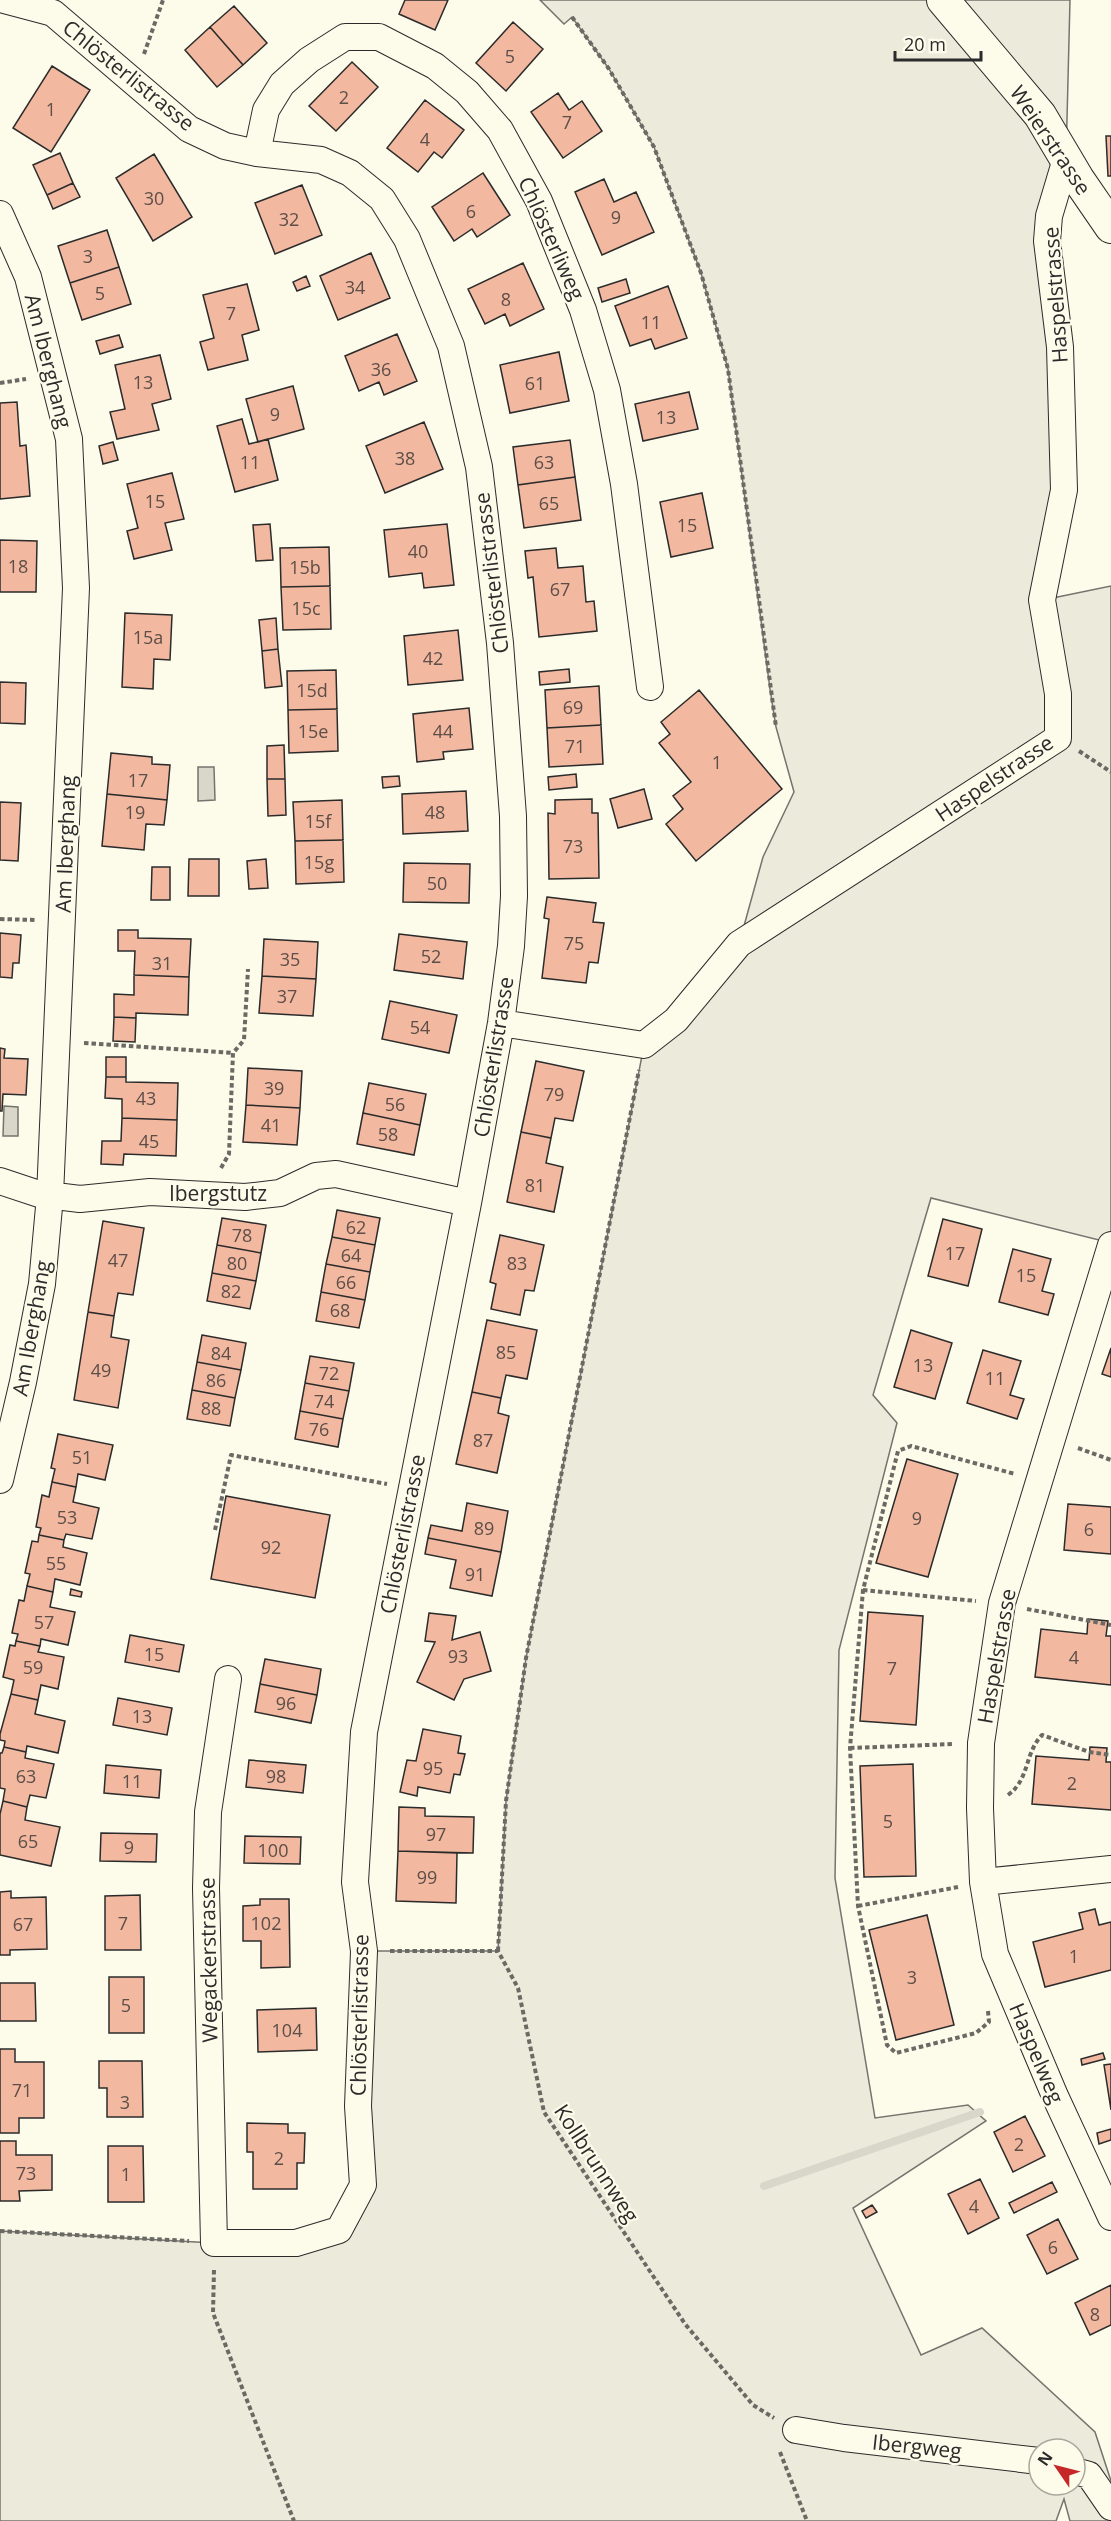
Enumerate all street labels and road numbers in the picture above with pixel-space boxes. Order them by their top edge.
street label: Chlösterlistrasse [57,13,201,137]
street label: Weierstrasse [1004,80,1098,200]
street label: Chlösterliweg [512,172,592,304]
street label: Haspelstrasse [1036,226,1074,364]
street label: Am Iberghang [19,291,79,431]
street label: Chlösterlistrasse [467,491,515,655]
street label: Haspelstrasse [930,728,1058,828]
street label: Am Iberghang [49,775,81,913]
street label: Chlösterlistrasse [466,975,520,1139]
street label: Ibergstutz [169,1179,267,1207]
street label: Am Iberghang [5,1258,57,1398]
street label: Chlösterlistrasse [373,1452,431,1616]
street label: Haspelstrasse [970,1586,1022,1726]
street label: Wegackerstrasse [193,1877,223,2043]
street label: Chlösterlistrasse [344,1934,374,2096]
street label: Haspelweg [1003,1998,1071,2108]
street label: Kollbrunnweg [548,2098,646,2228]
street label: Ibergweg [871,2427,963,2465]

